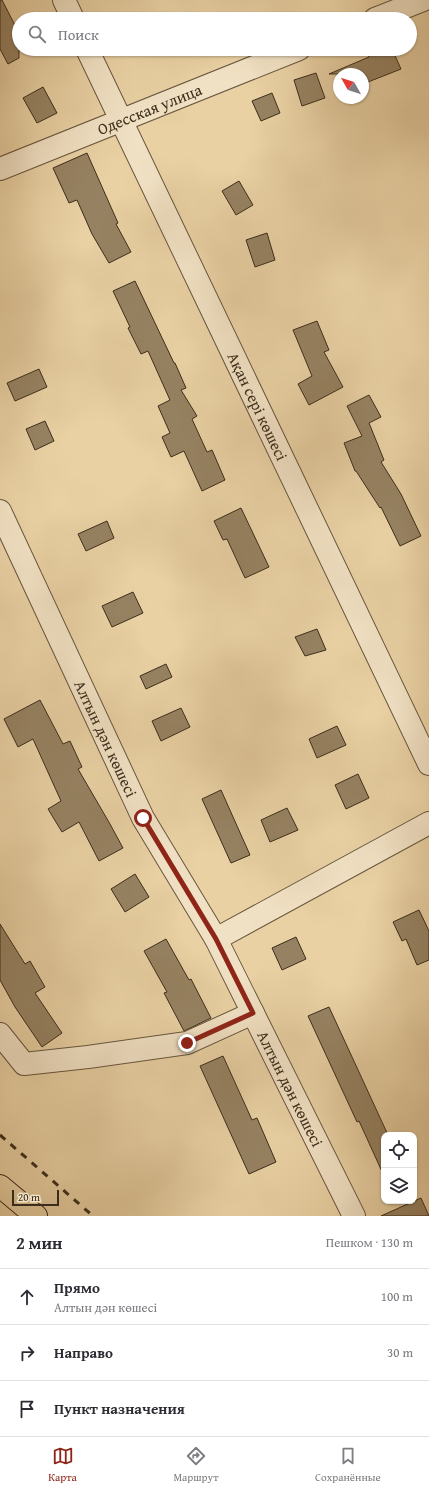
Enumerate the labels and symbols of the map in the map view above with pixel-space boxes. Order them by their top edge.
north arrow [333,68,369,104]
street label: Одесская улица [93,77,206,141]
street label: Ақан сері көшесі [222,348,294,465]
street label: Алтын дән көшесі [68,676,144,802]
route start [134,809,152,827]
street label: Алтын дән көшесі [251,1026,330,1151]
route end [178,1034,196,1052]
scale bar [12,1188,59,1207]

